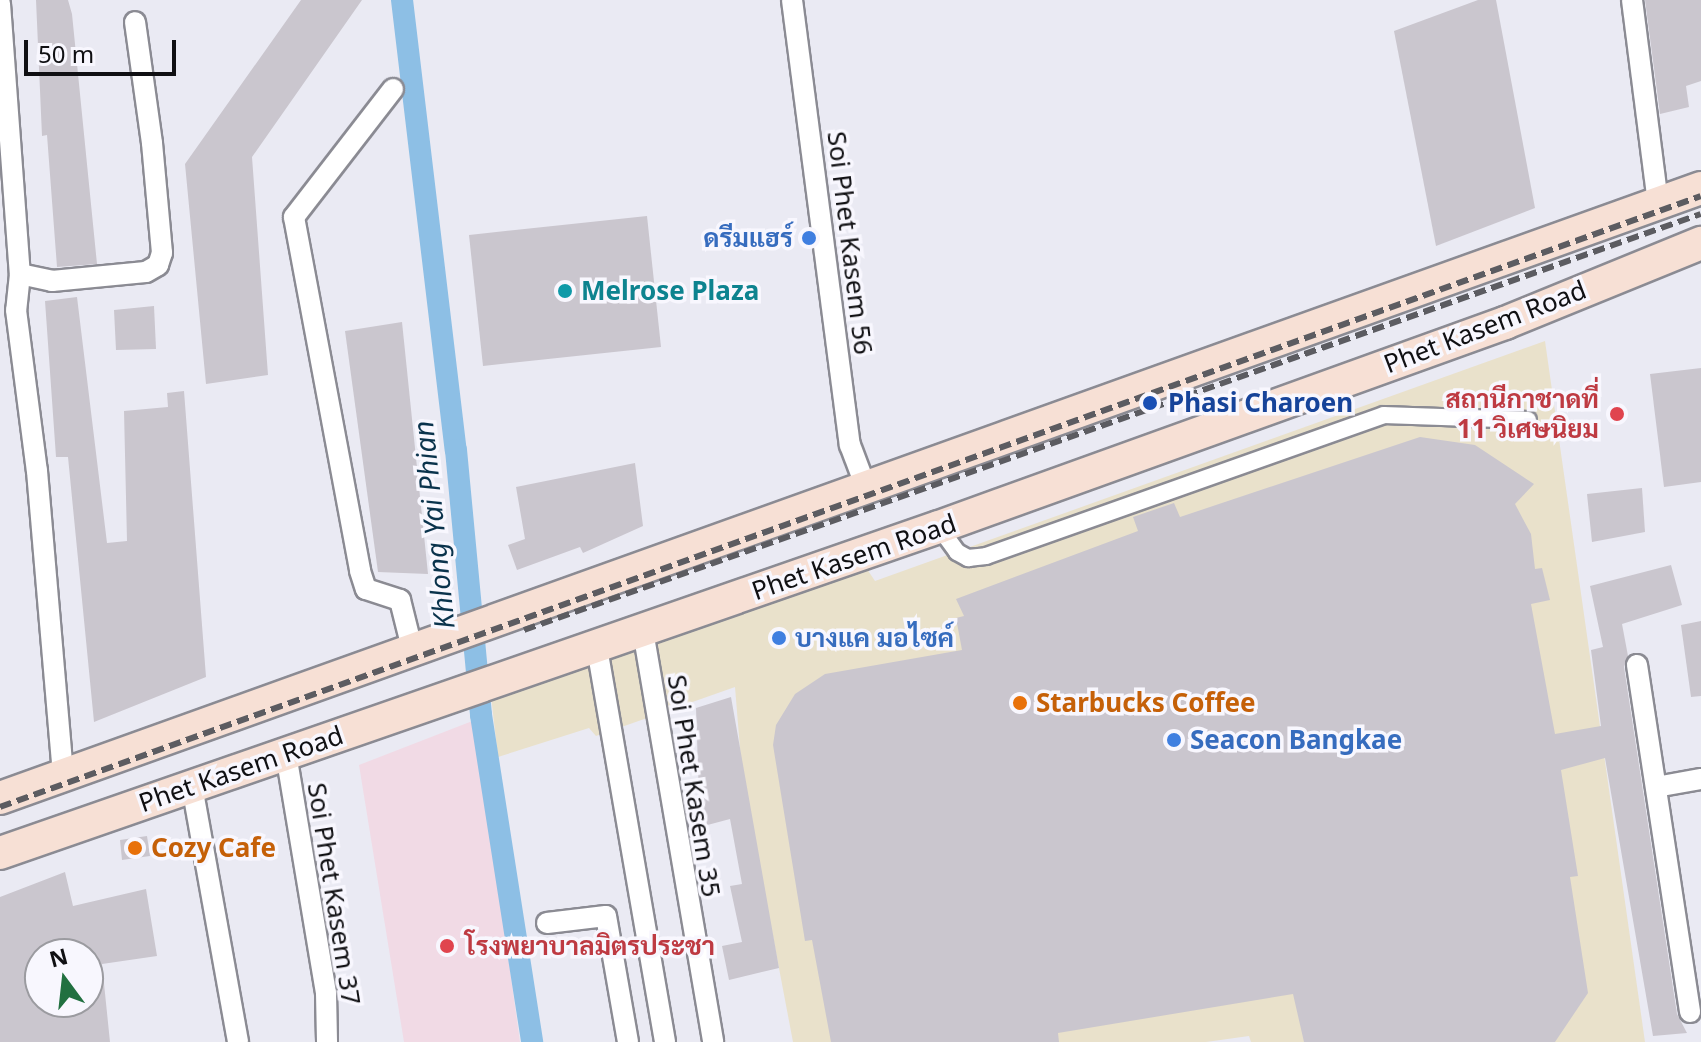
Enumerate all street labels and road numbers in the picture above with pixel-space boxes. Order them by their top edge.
street label: Soi Phet Kasem 56 [821,130,879,356]
street label: Phet Kasem Road [1380,274,1590,380]
street label: Phet Kasem Road [748,507,960,607]
street label: Soi Phet Kasem 35 [661,673,727,899]
street label: Phet Kasem Road [135,719,347,819]
street label: Soi Phet Kasem 37 [301,781,367,1007]

